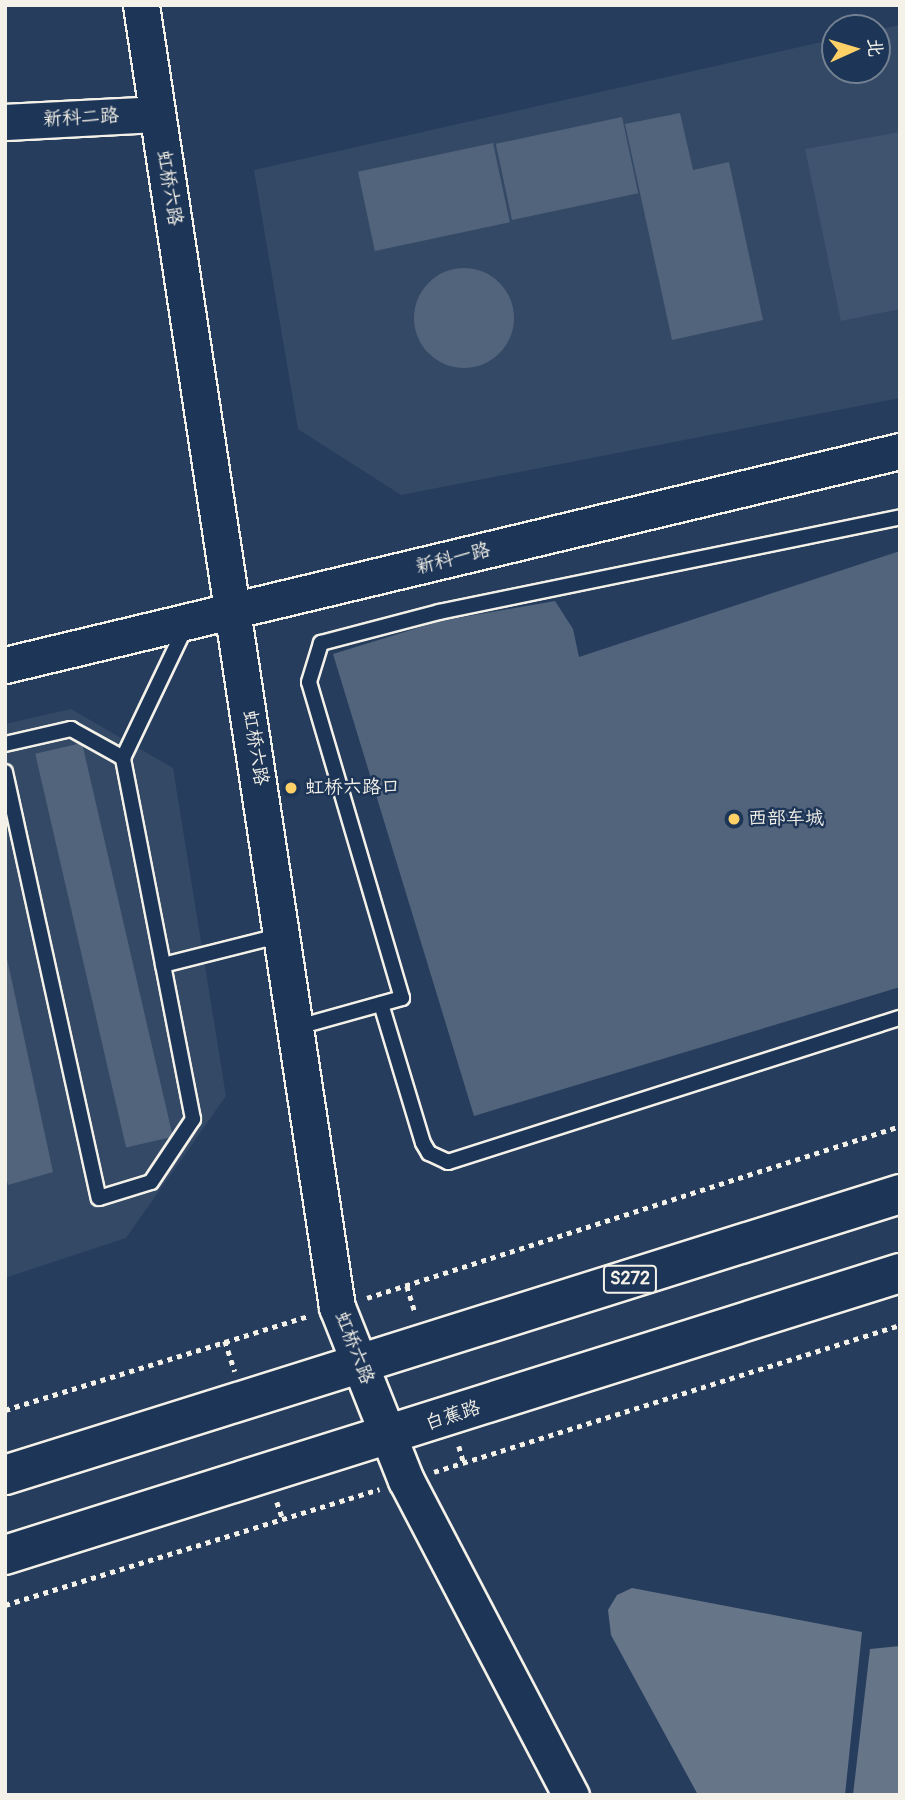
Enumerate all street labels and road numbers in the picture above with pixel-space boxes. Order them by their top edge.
street label: 新科二路 [42,105,120,131]
street label: 虹桥六路 [152,149,186,227]
street label: 新科一路 [413,539,493,579]
street label: 虹桥六路 [238,709,272,787]
road number: S272 [602,1264,658,1294]
street label: 虹桥六路 [330,1308,378,1388]
street label: 白蕉路 [422,1396,484,1436]

